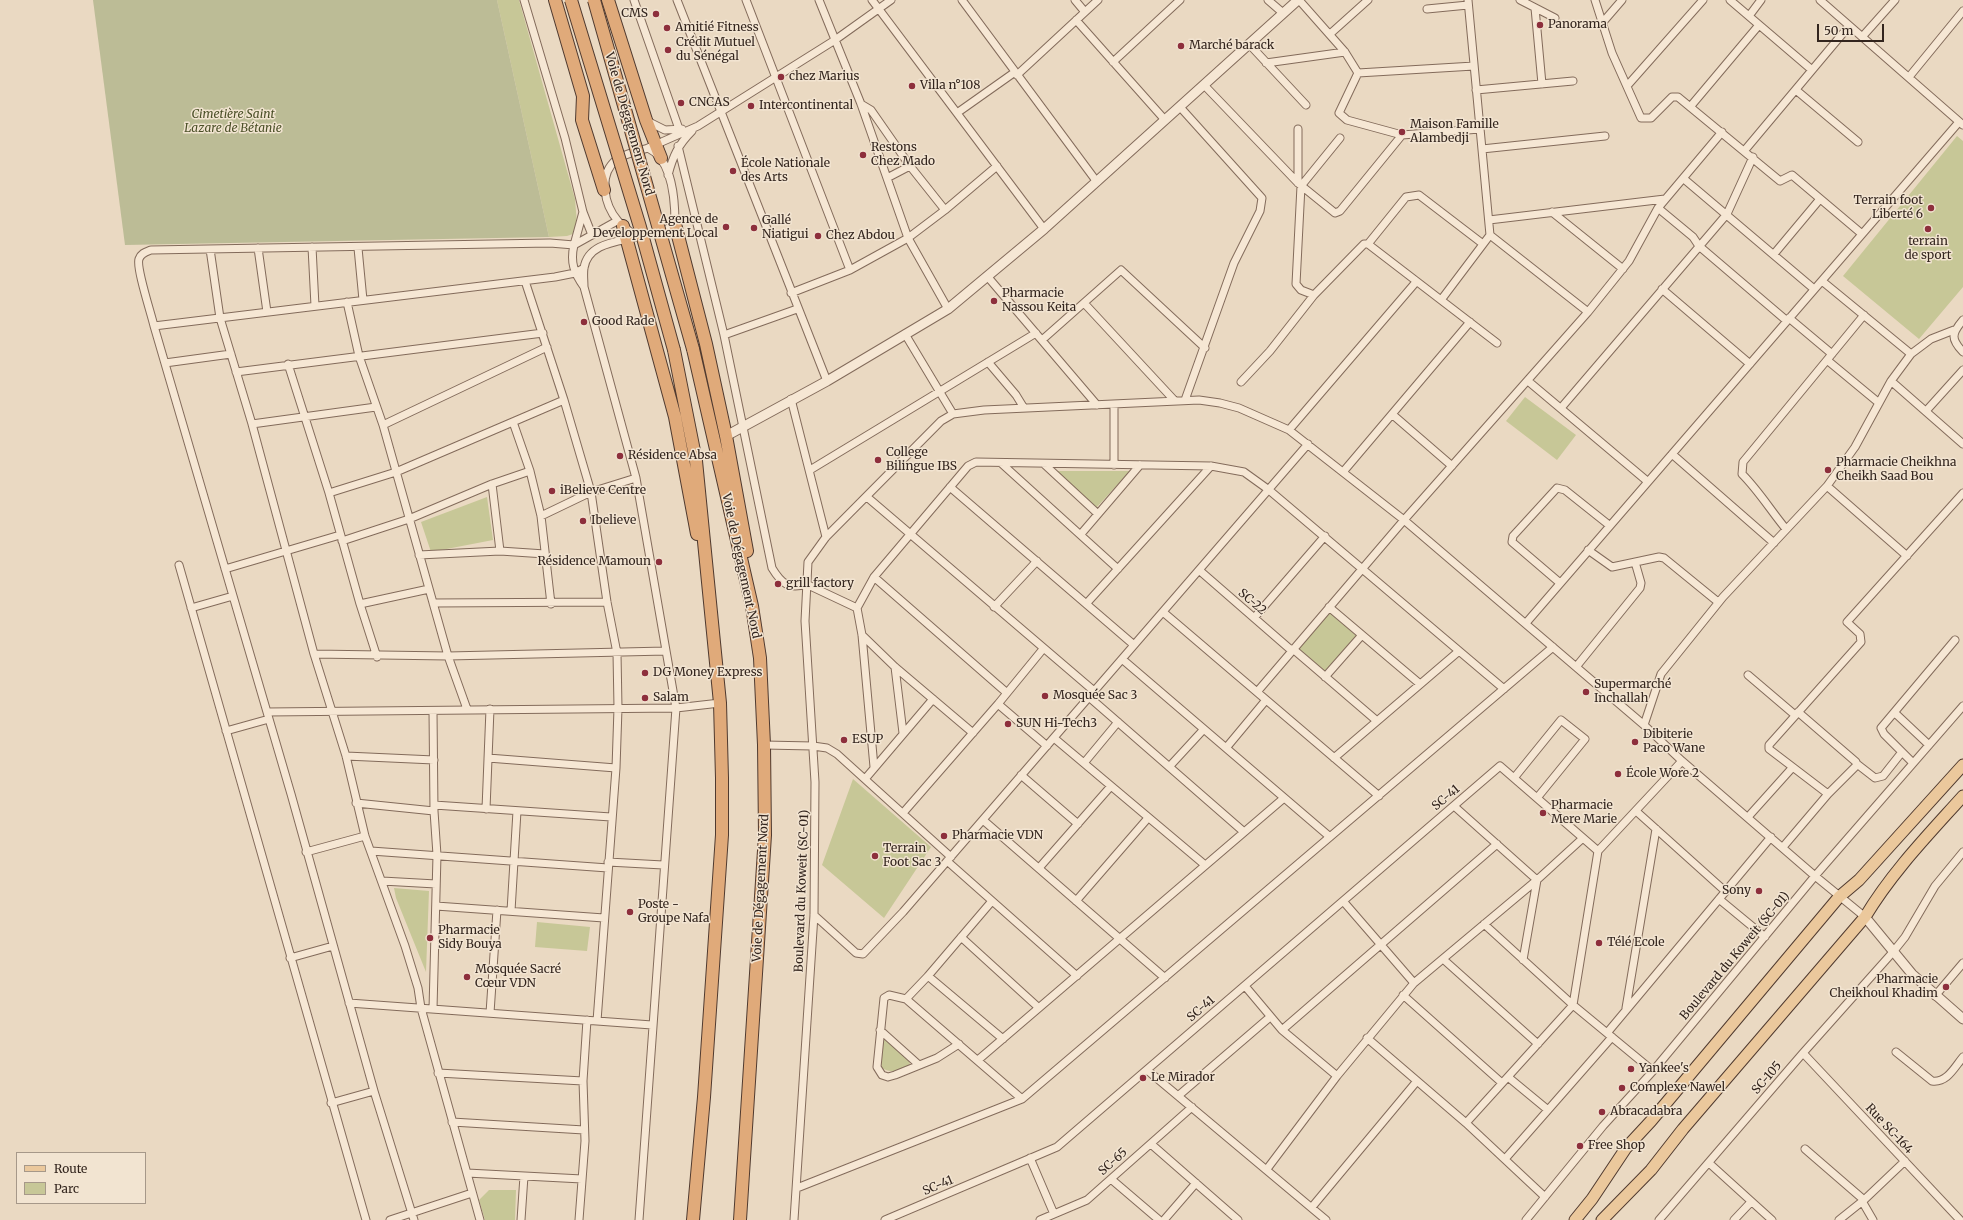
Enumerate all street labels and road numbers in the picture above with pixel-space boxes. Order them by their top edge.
street label: Voie de Dégagement Nord [602,51,656,197]
street label: Voie de Dégagement Nord [719,492,763,640]
street label: SC-22 [1235,586,1269,618]
street label: SC-41 [1429,782,1463,814]
street label: Boulevard du Koweit (SC-01) [792,809,812,973]
street label: Voie de Dégagement Nord [750,814,772,962]
street label: Boulevard du Koweit (SC-01) [1677,889,1793,1023]
street label: SC-41 [1184,993,1218,1025]
street label: SC-105 [1749,1059,1785,1097]
street label: Rue SC-164 [1862,1101,1916,1157]
street label: SC-65 [1096,1145,1130,1179]
street label: SC-41 [920,1173,956,1199]

